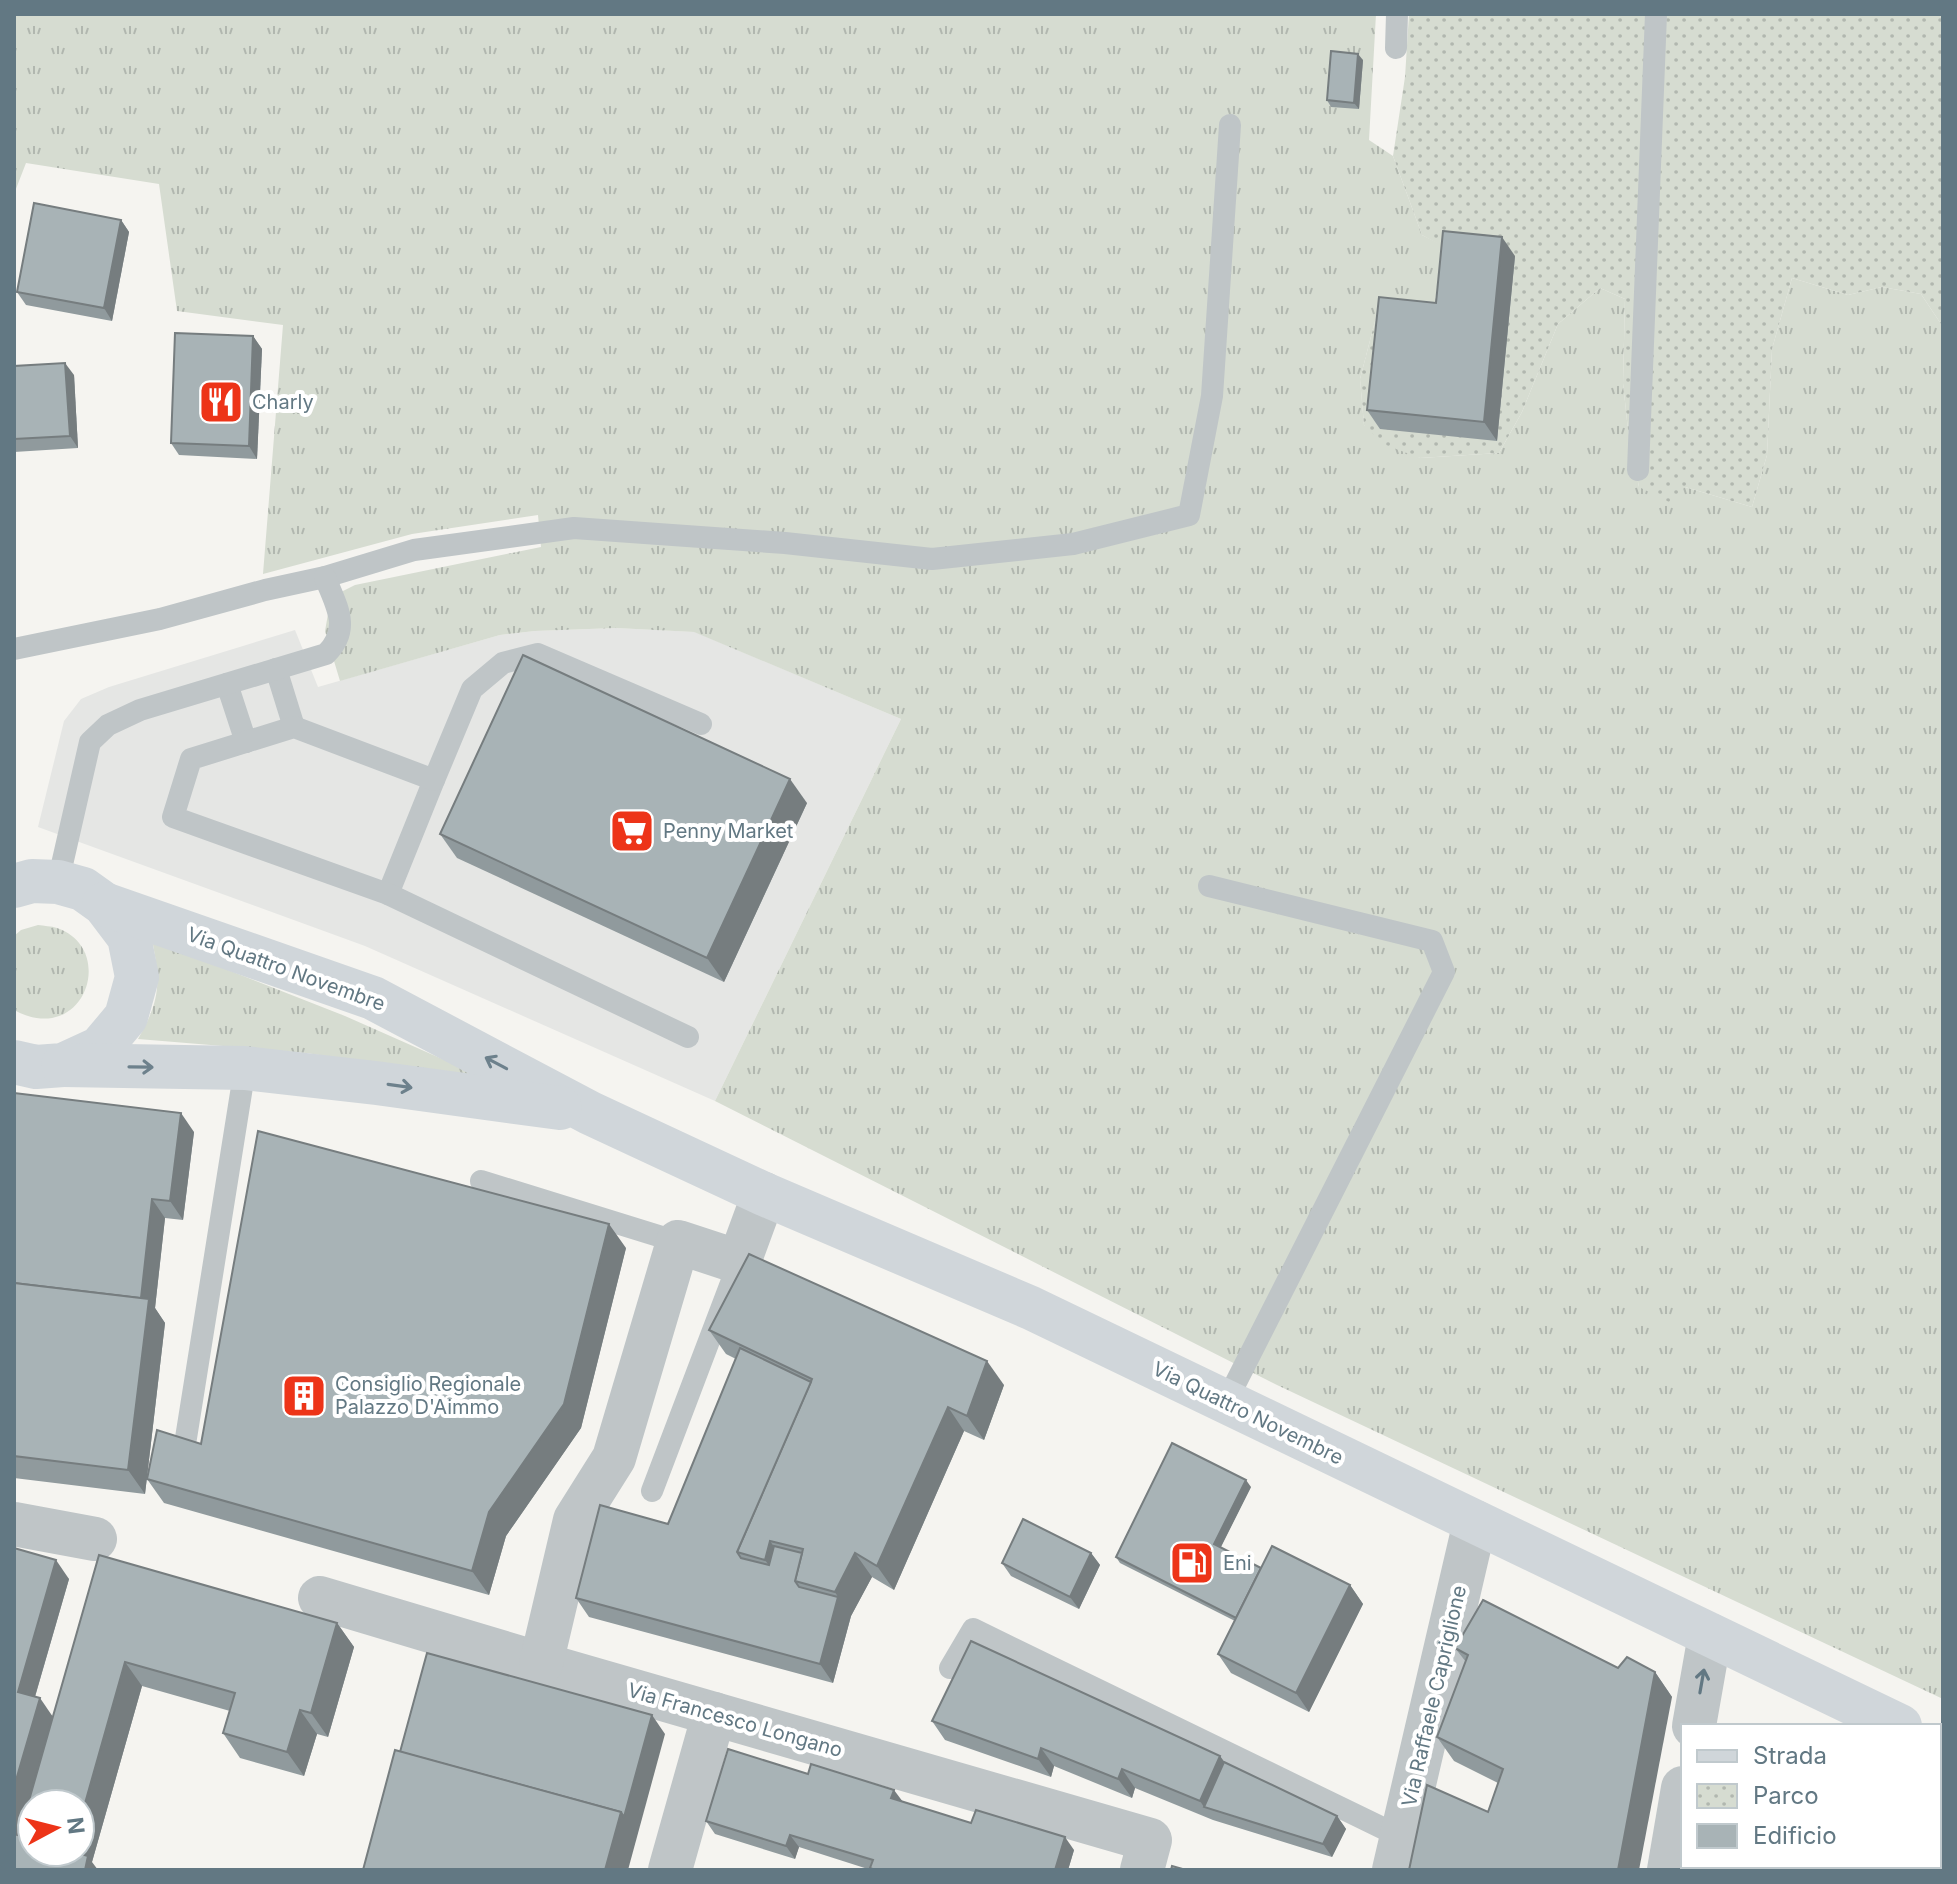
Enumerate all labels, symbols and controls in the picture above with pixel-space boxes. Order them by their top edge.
restaurant icon: Charly [197,378,245,426]
place label: Charly [252,390,314,414]
supermarket icon: Penny Market [608,807,656,855]
place label: Penny Market [663,819,794,843]
street label: Via Quattro Novembre [184,922,388,1016]
one-way arrow [485,1055,509,1071]
one-way arrow [127,1059,154,1074]
one-way arrow [387,1079,412,1094]
street label: Via Quattro Novembre [1149,1356,1347,1470]
building icon: Consiglio Regionale Palazzo D'Aimmo [280,1372,328,1420]
place label: Consiglio Regionale Palazzo D'Aimmo [335,1372,521,1419]
fuel station icon: Eni [1168,1539,1216,1587]
place label: Eni [1223,1551,1252,1575]
street label: Via Raffaele Capriglione [1397,1583,1471,1809]
one-way arrow [1695,1668,1710,1694]
street label: Via Francesco Longano [625,1678,845,1762]
legend [1681,1724,1941,1868]
text: Strada [1753,1741,1827,1770]
text: Parco [1753,1781,1819,1810]
north arrow [16,1788,96,1868]
text: N [62,1816,90,1835]
text: Edificio [1753,1821,1837,1850]

